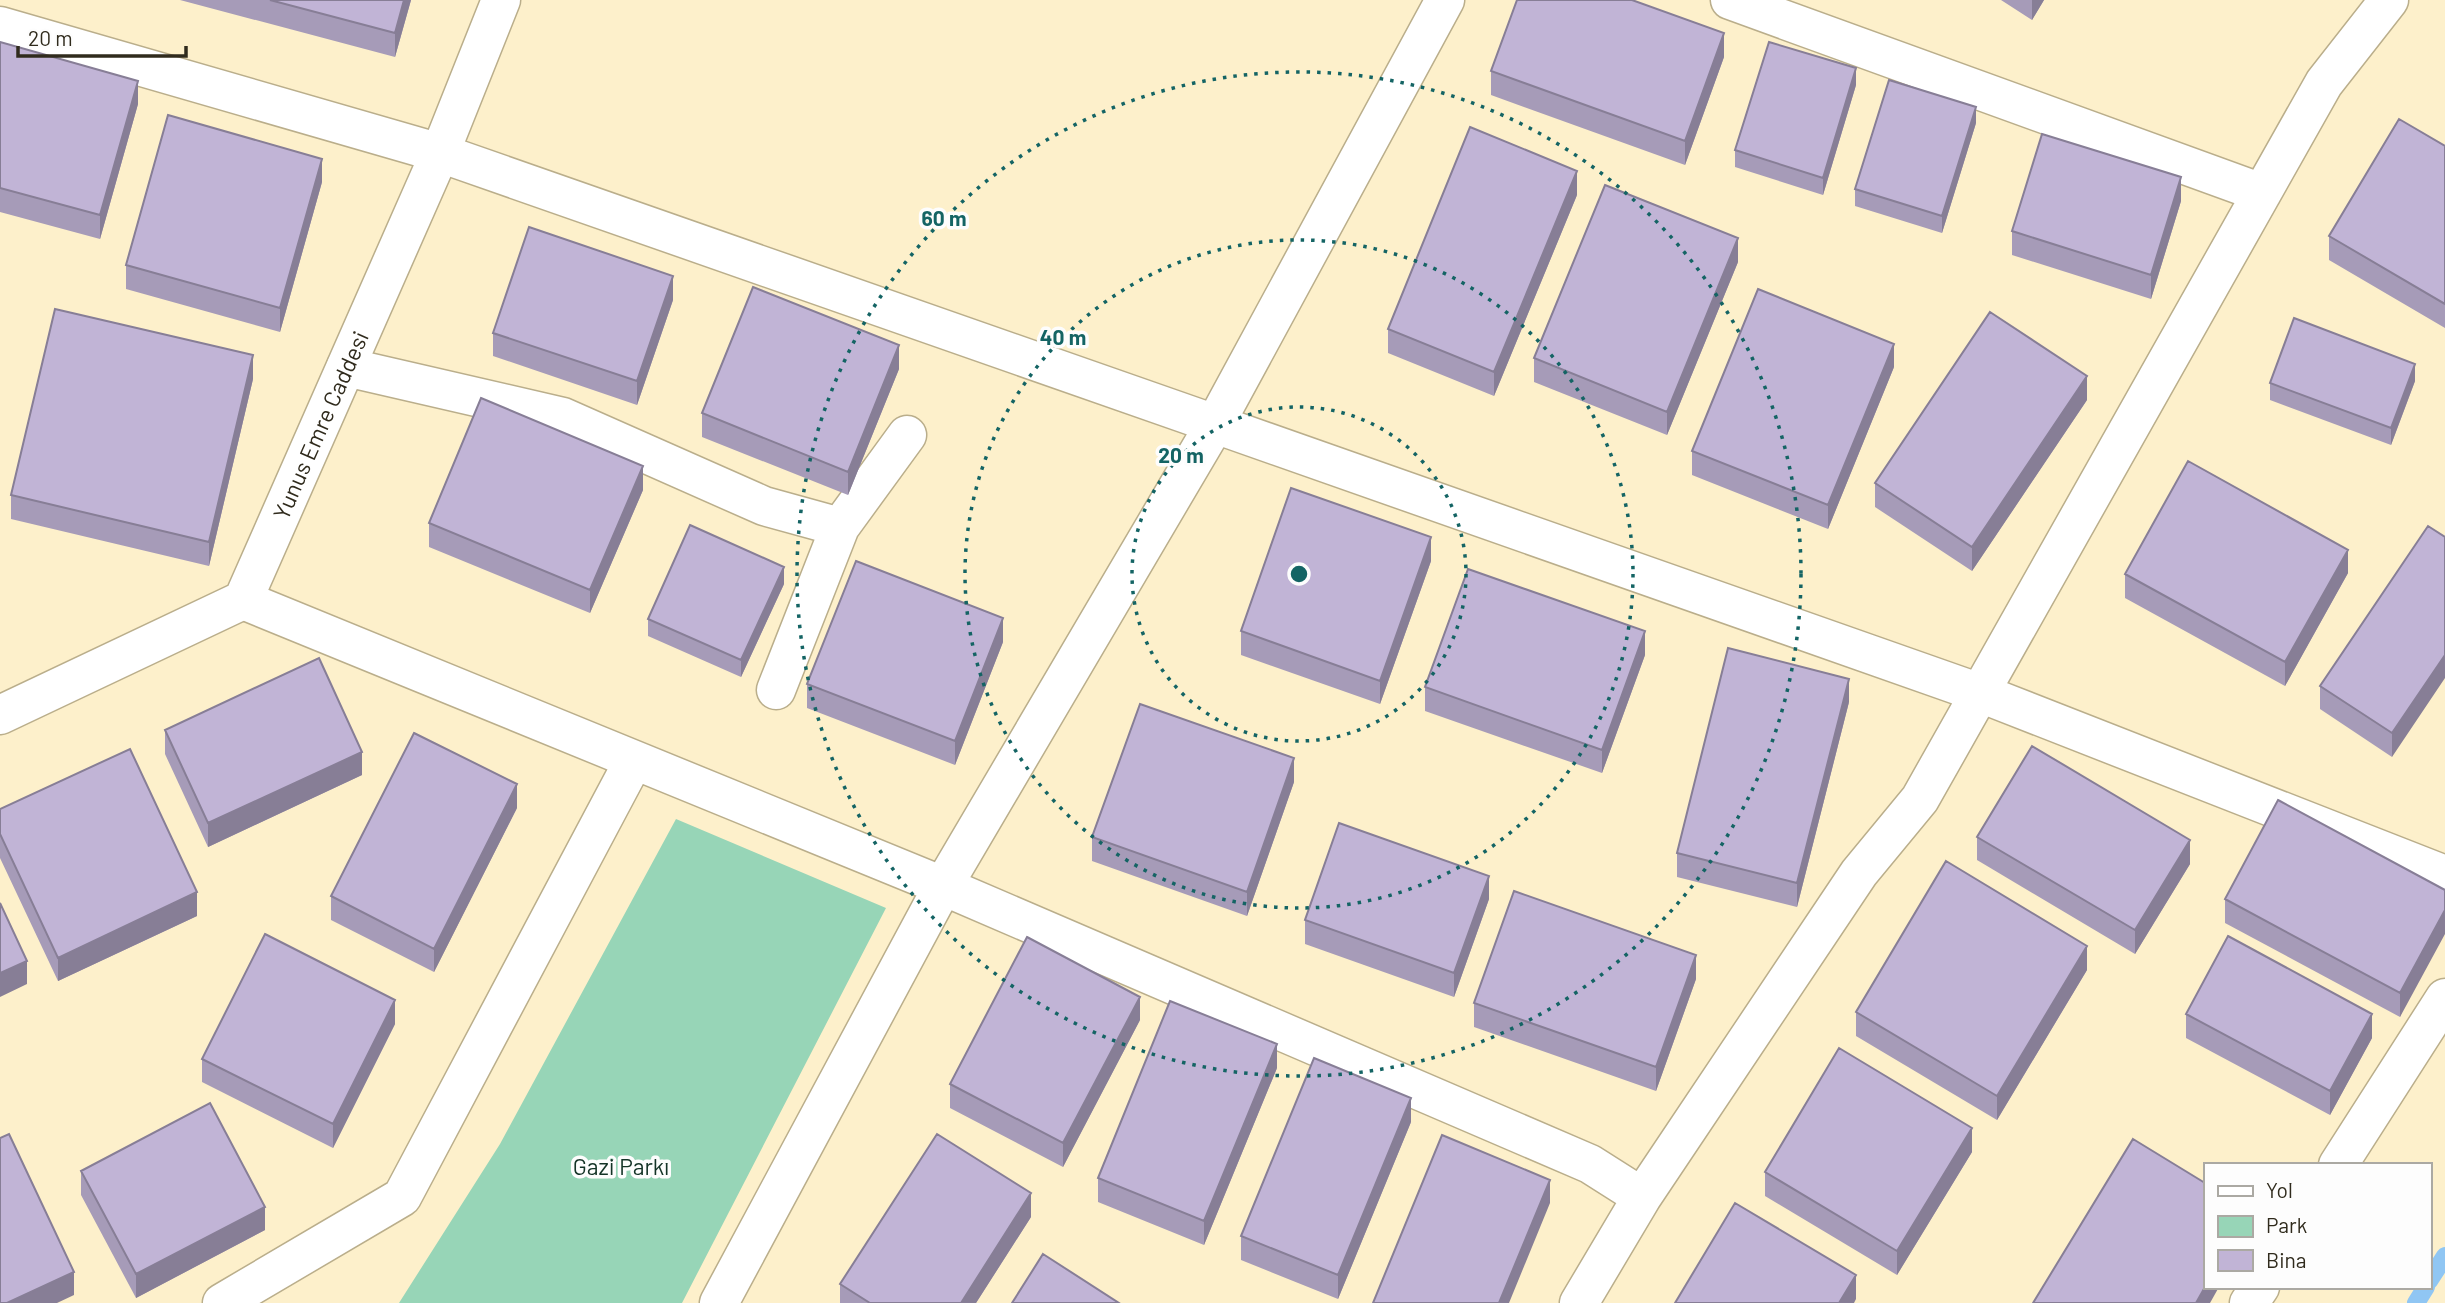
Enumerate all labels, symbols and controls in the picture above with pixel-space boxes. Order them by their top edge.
scale bar [18,14,186,58]
text: 20 m [28,25,73,50]
text: 60 m [922,205,966,230]
text: 40 m [1040,324,1086,349]
street label: Yunus Emre Caddesi [266,327,374,524]
text: 20 m [1158,442,1204,467]
centre of rings [1287,562,1311,586]
park label: Gazi Parkı [573,1152,669,1180]
legend [2204,1163,2431,1289]
text: Yol [2266,1177,2293,1202]
text: Park [2266,1212,2307,1237]
text: Bina [2266,1247,2307,1272]

